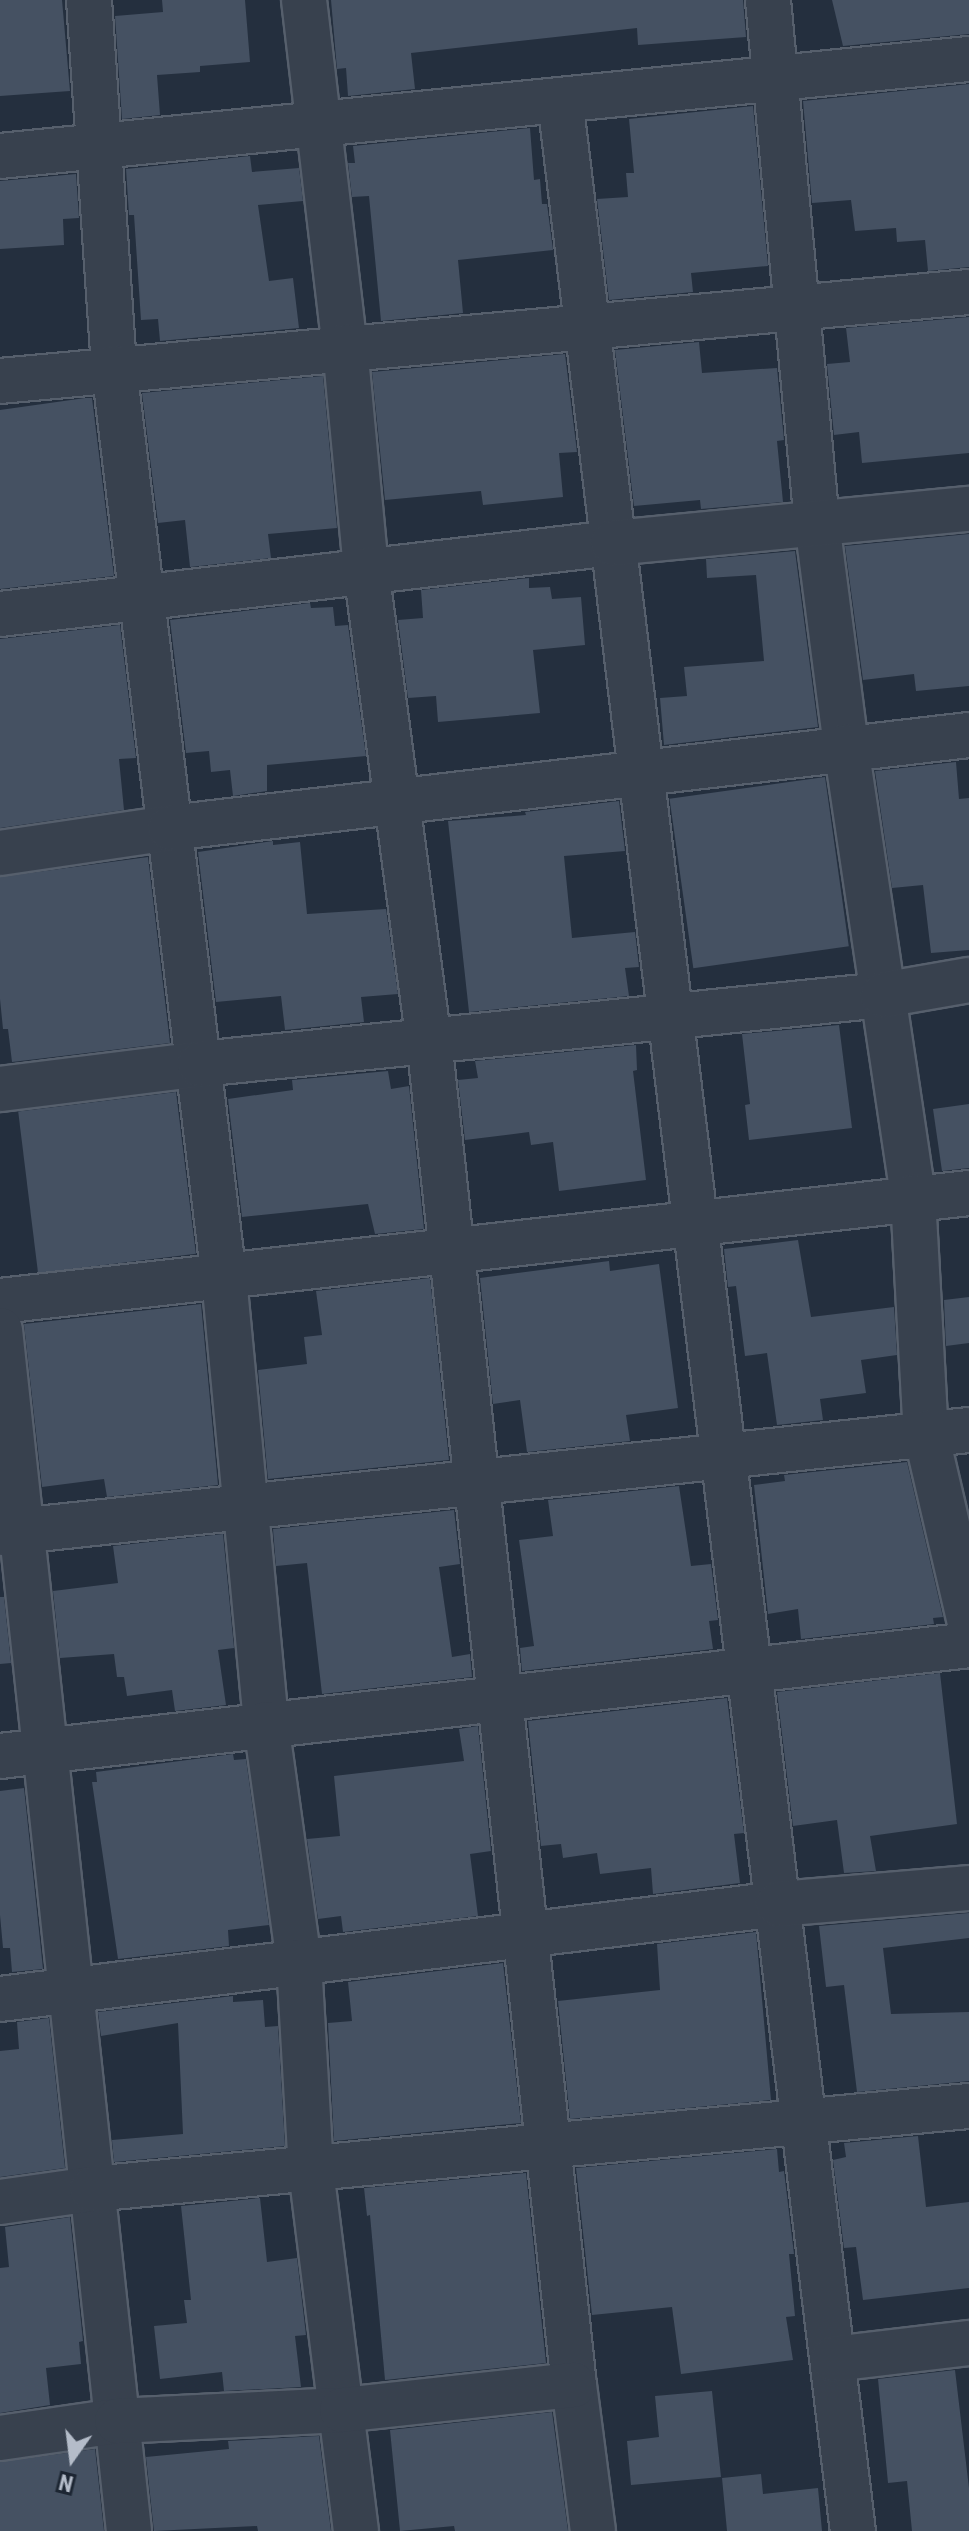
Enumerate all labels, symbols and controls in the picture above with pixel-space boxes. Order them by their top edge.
north arrow [32,2419,112,2499]
text: N [57,2469,76,2497]

